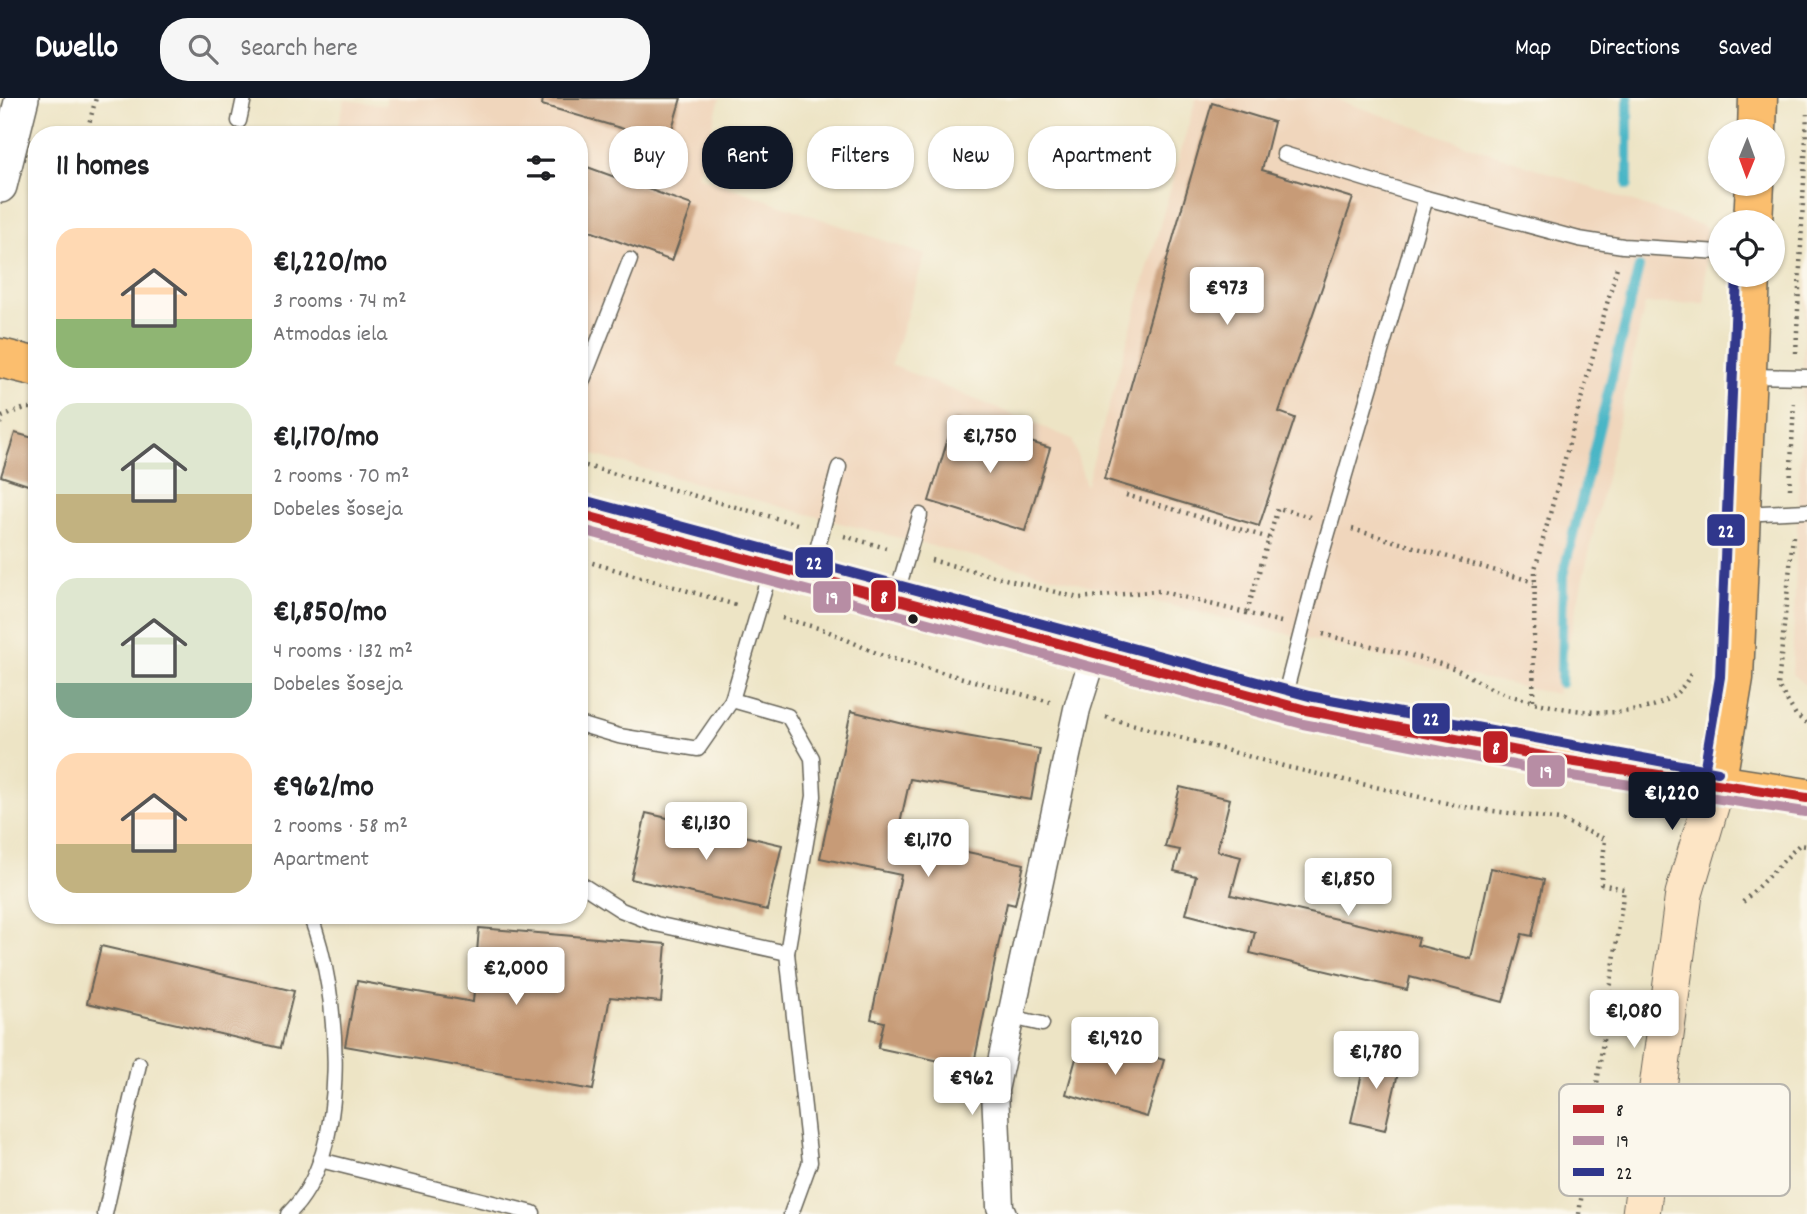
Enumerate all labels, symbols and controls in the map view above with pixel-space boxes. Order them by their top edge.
search box [160,18,650,81]
text: Dwello [35,26,118,73]
icon: search [184,30,222,68]
text: Search here [240,31,358,68]
text: Map [1515,32,1551,66]
text: Directions [1589,32,1680,66]
text: Saved [1718,32,1772,66]
north arrow [1708,119,1785,196]
map controls [1708,119,1785,287]
chip: Buy [609,126,688,189]
chip: Rent [702,126,793,189]
chip: Filters [807,126,914,189]
chip: New [928,126,1014,189]
chip: Apartment [1028,126,1176,189]
text: 11 homes [56,147,150,190]
icon: filters [522,149,560,187]
button: locate [1708,210,1785,287]
text: €1,220/mo [273,243,387,286]
icon: home [112,256,196,340]
pin: €973 [1186,268,1268,327]
text: €973 [1206,273,1248,306]
text: 3 rooms · 74 m² [273,286,407,319]
text: Atmodas iela [273,319,387,352]
pin: €1,750 [933,416,1047,475]
text: €1,170/mo [273,418,379,461]
text: €1,750 [963,421,1017,454]
icon: home [112,431,196,515]
text: 2 rooms · 70 m² [273,461,409,494]
text: Dobeles šoseja [273,494,403,527]
line badge: 22 [1706,513,1746,547]
text: 22 [1718,520,1734,547]
line badge: 22 [794,546,834,579]
text: 22 [806,552,822,579]
line badge: 8 [870,579,897,613]
line badge: 19 [812,580,852,614]
text: 8 [880,586,888,613]
text: 19 [826,587,838,614]
text: €1,850/mo [273,593,387,636]
icon: home [112,606,196,690]
unlabelled marker [906,612,920,626]
text: 4 rooms · 132 m² [273,636,413,669]
text: Dobeles šoseja [273,669,403,702]
line badge: 22 [1411,702,1451,735]
text: 22 [1423,708,1439,735]
line badge: 8 [1482,730,1509,764]
text: 8 [1492,737,1500,764]
line badge: 19 [1526,754,1566,788]
text: 19 [1540,761,1552,788]
text: €962/mo [273,768,374,811]
pin: €1,220 [1615,772,1729,832]
text: €1,220 [1645,778,1699,811]
icon: home [112,781,196,865]
pin: €1,130 [649,802,763,862]
text: €1,130 [681,808,731,841]
text: 2 rooms · 58 m² [273,811,408,844]
pin: €1,170 [871,820,985,879]
text: €1,170 [904,825,952,858]
text: Apartment [273,844,369,877]
pin: €1,850 [1291,858,1405,918]
text: €1,850 [1321,864,1375,897]
pin: €2,000 [459,948,573,1007]
text: €2,000 [484,953,548,986]
pin: €1,080 [1577,990,1691,1050]
text: €1,080 [1606,996,1662,1029]
pin: €1,920 [1058,1018,1172,1077]
text: €1,920 [1087,1023,1143,1056]
pin: €1,780 [1319,1032,1433,1091]
text: €1,780 [1350,1037,1402,1070]
pin: €962 [931,1058,1013,1117]
text: €962 [950,1063,994,1096]
legend [1559,1084,1790,1196]
text: 8 [1616,1099,1624,1126]
text: 19 [1616,1130,1629,1157]
text: 22 [1616,1162,1633,1189]

